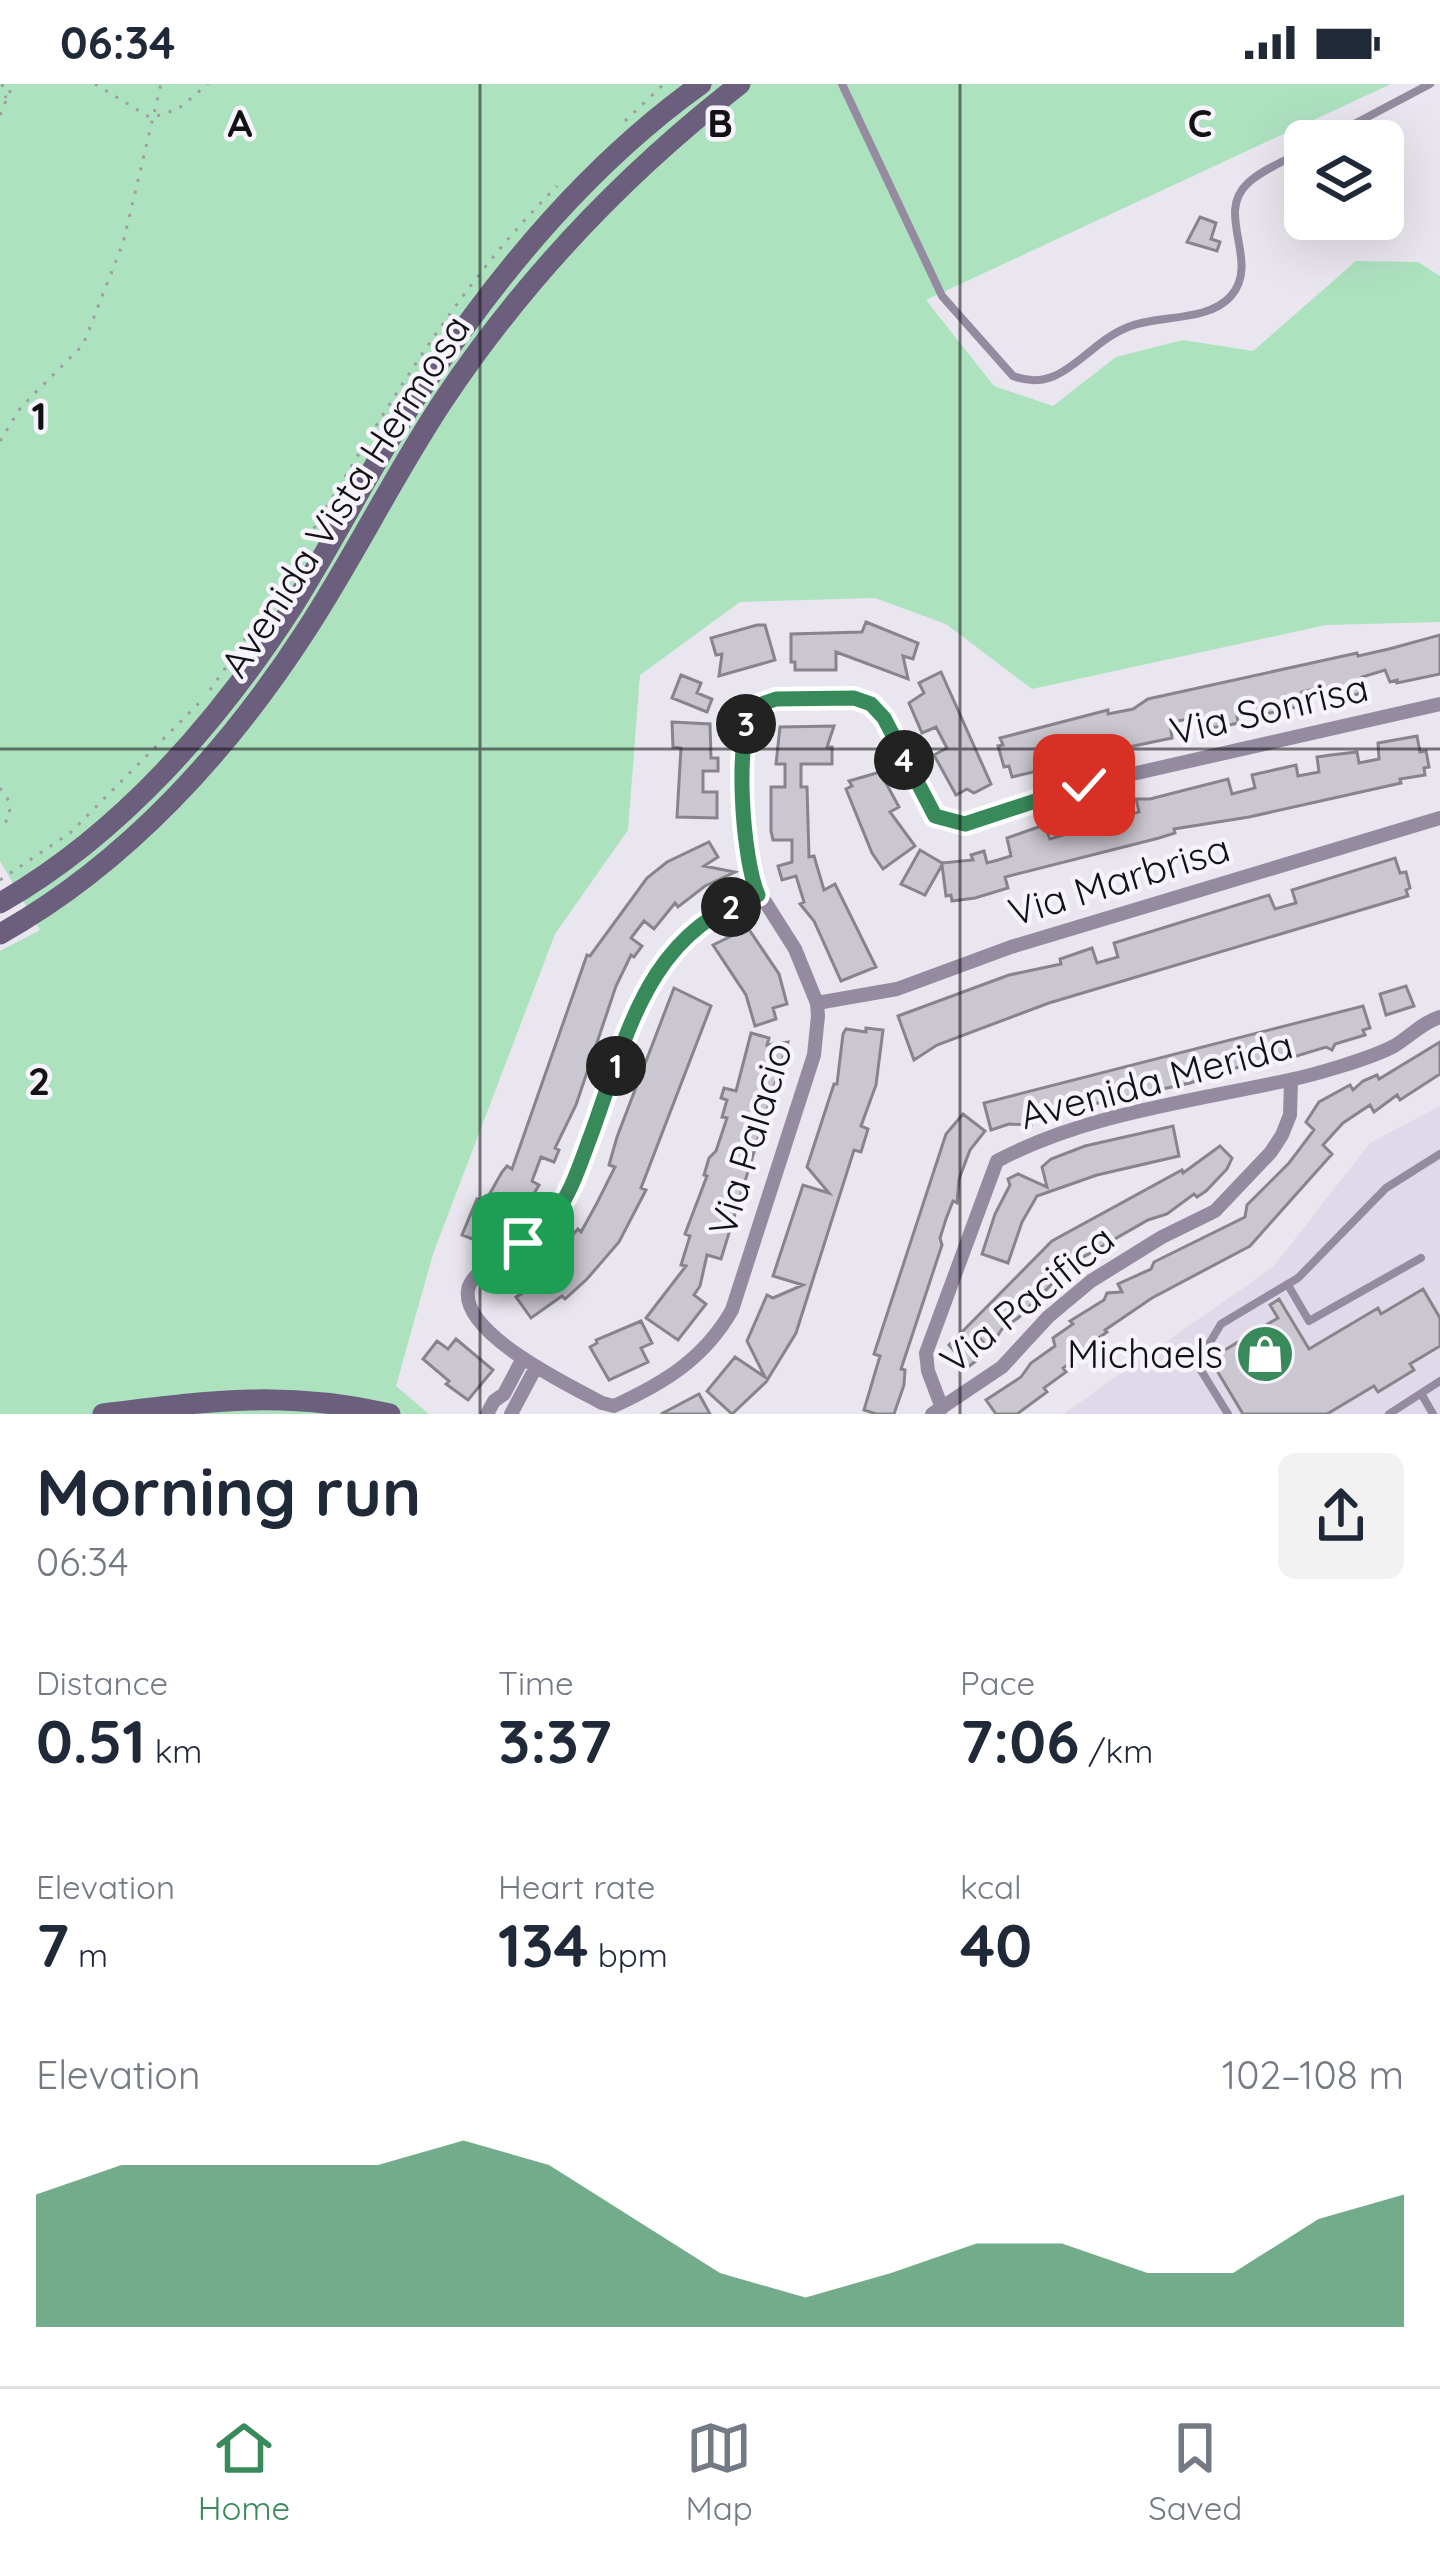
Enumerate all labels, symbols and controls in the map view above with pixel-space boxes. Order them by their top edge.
text: 06:34 [60,14,175,70]
text: A [228,98,253,147]
text: B [707,98,733,147]
text: C [1188,98,1212,147]
map controls [1284,120,1404,240]
button: layers [1284,120,1404,240]
street label: Avenida Vista Hermosa [209,305,480,686]
text: 1 [31,391,47,440]
street label: Via Sonrisa [1165,662,1373,755]
pin: 3 [716,694,776,754]
text: 3 [737,703,755,744]
pin: 4 [874,730,934,790]
pin [1033,734,1135,836]
text: 4 [894,739,914,780]
icon: check [1051,752,1117,818]
street label: Via Marbrisa [1002,823,1235,936]
pin: 2 [701,877,761,937]
text: 2 [722,886,740,927]
street label: Avenida Merida [1014,1020,1298,1139]
pin: 1 [586,1036,646,1096]
street label: Via Palacio [697,1036,802,1242]
text: 1 [610,1045,622,1086]
text: 2 [28,1056,50,1105]
pin [472,1192,574,1294]
icon: arrive [490,1210,556,1276]
street label: Via Pacifica [930,1213,1124,1384]
shop icon: Michaels [1234,1323,1296,1385]
place label: Michaels [1067,1329,1223,1378]
text: Morning run [36,1450,421,1533]
button: share [1278,1453,1404,1579]
text: 06:34 [36,1537,128,1586]
text: Distance [36,1662,168,1703]
text: Time [498,1662,574,1703]
text: Pace [960,1662,1035,1703]
text: 0.51 [36,1703,146,1778]
text: 3:37 [498,1703,612,1778]
text: 7:06 [960,1703,1079,1778]
text: km [146,1730,202,1771]
text: /km [1079,1730,1153,1771]
text: Elevation [36,1866,175,1907]
text: Heart rate [498,1866,655,1907]
text: kcal [960,1866,1022,1907]
text: 7 [36,1907,69,1982]
text: 134 [498,1907,589,1982]
text: 40 [960,1907,1032,1982]
text: m [69,1934,108,1975]
text: bpm [589,1934,668,1975]
text: Elevation [36,2050,200,2099]
text: 102–108 m [1222,2050,1404,2099]
tab: Home [198,2415,290,2528]
tab: Map [686,2415,753,2528]
tab: Saved [1148,2415,1242,2528]

